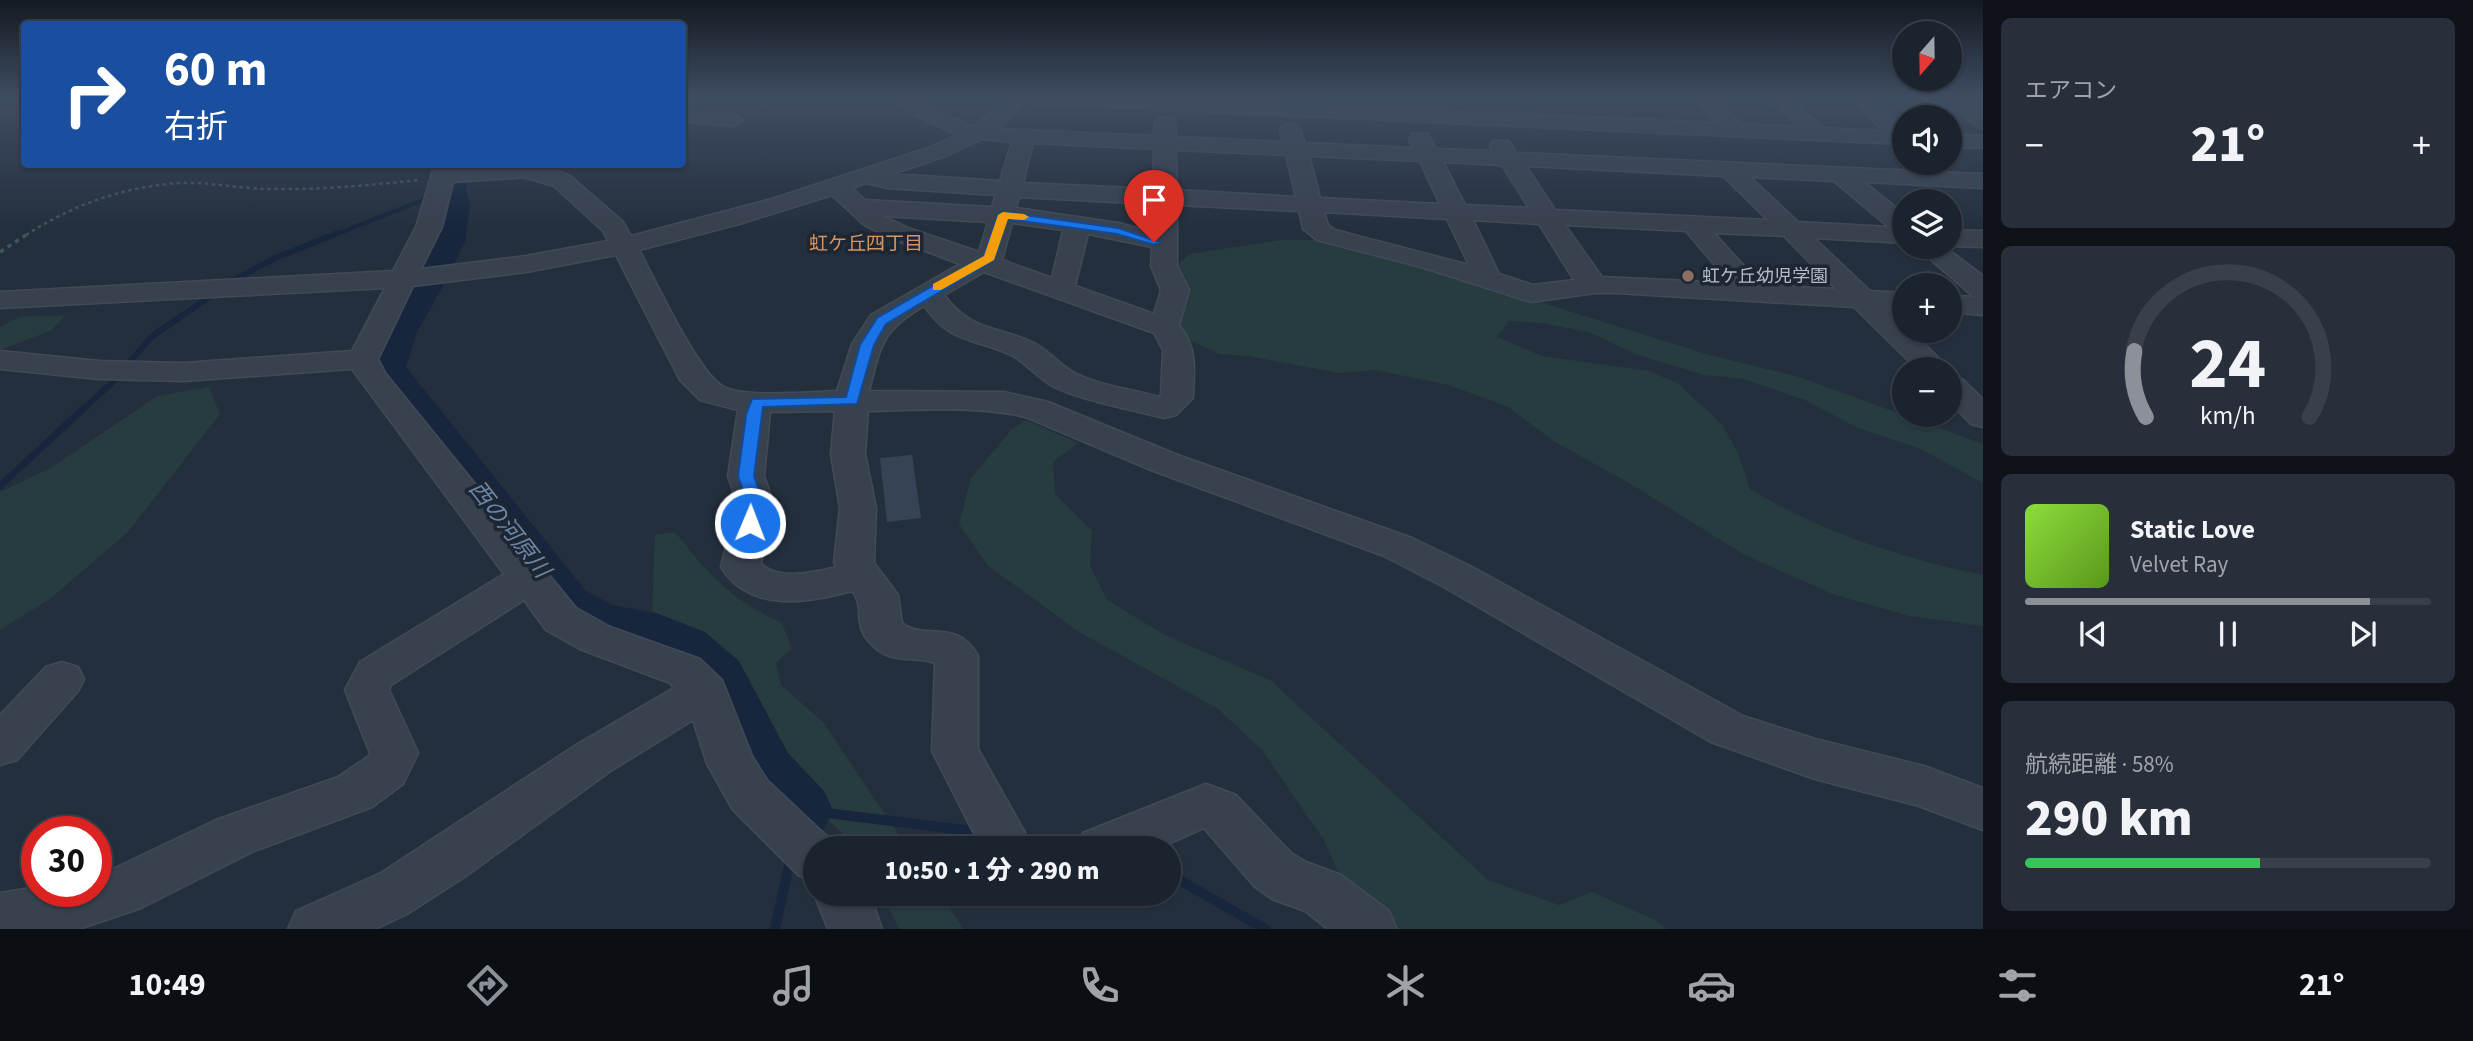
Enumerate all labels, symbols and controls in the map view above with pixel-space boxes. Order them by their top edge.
north arrow [1892,21,1962,91]
map controls [1892,21,1962,427]
text: 60 m [164,35,268,105]
icon: right [49,49,140,140]
text: エアコン [2025,74,2117,107]
text: 右折 [164,104,228,150]
button: sound [1892,105,1962,175]
text: 21° [2191,108,2265,182]
text: − [2025,119,2044,173]
text: + [2412,119,2431,173]
pin [1124,170,1184,242]
icon: arrive [1135,181,1173,219]
button: layers [1892,189,1962,259]
district label: 虹ケ丘四丁目 [809,231,923,258]
place label: 虹ケ丘幼児学園 [1702,264,1828,289]
marker: 虹ケ丘幼児学園 [1680,268,1696,284]
button: + [1892,273,1962,343]
text: 24 [2190,312,2266,416]
button: − [1892,357,1962,427]
text: km/h [2200,397,2256,433]
water label: 西の河原川 [461,474,560,587]
position arrow [713,486,787,560]
text: Static Love [2130,511,2255,548]
text: Velvet Ray [2130,548,2228,581]
icon: previous [2074,615,2112,653]
icon: pause [2209,615,2247,653]
icon: next [2344,615,2382,653]
text: 航続距離 · 58% [2025,748,2174,781]
text: 290 km [2025,782,2193,856]
speed limit sign: 30 [21,816,112,907]
text: 10:50 · 1 分 · 290 m [885,852,1099,889]
icon: directions [463,961,512,1010]
icon: music [769,961,818,1010]
icon: phone [1075,961,1124,1010]
icon: climate [1381,961,1430,1010]
icon: car [1687,961,1736,1010]
icon: filters [1993,961,2042,1010]
text: 10:49 [129,962,206,1008]
text: 21° [2299,962,2344,1008]

